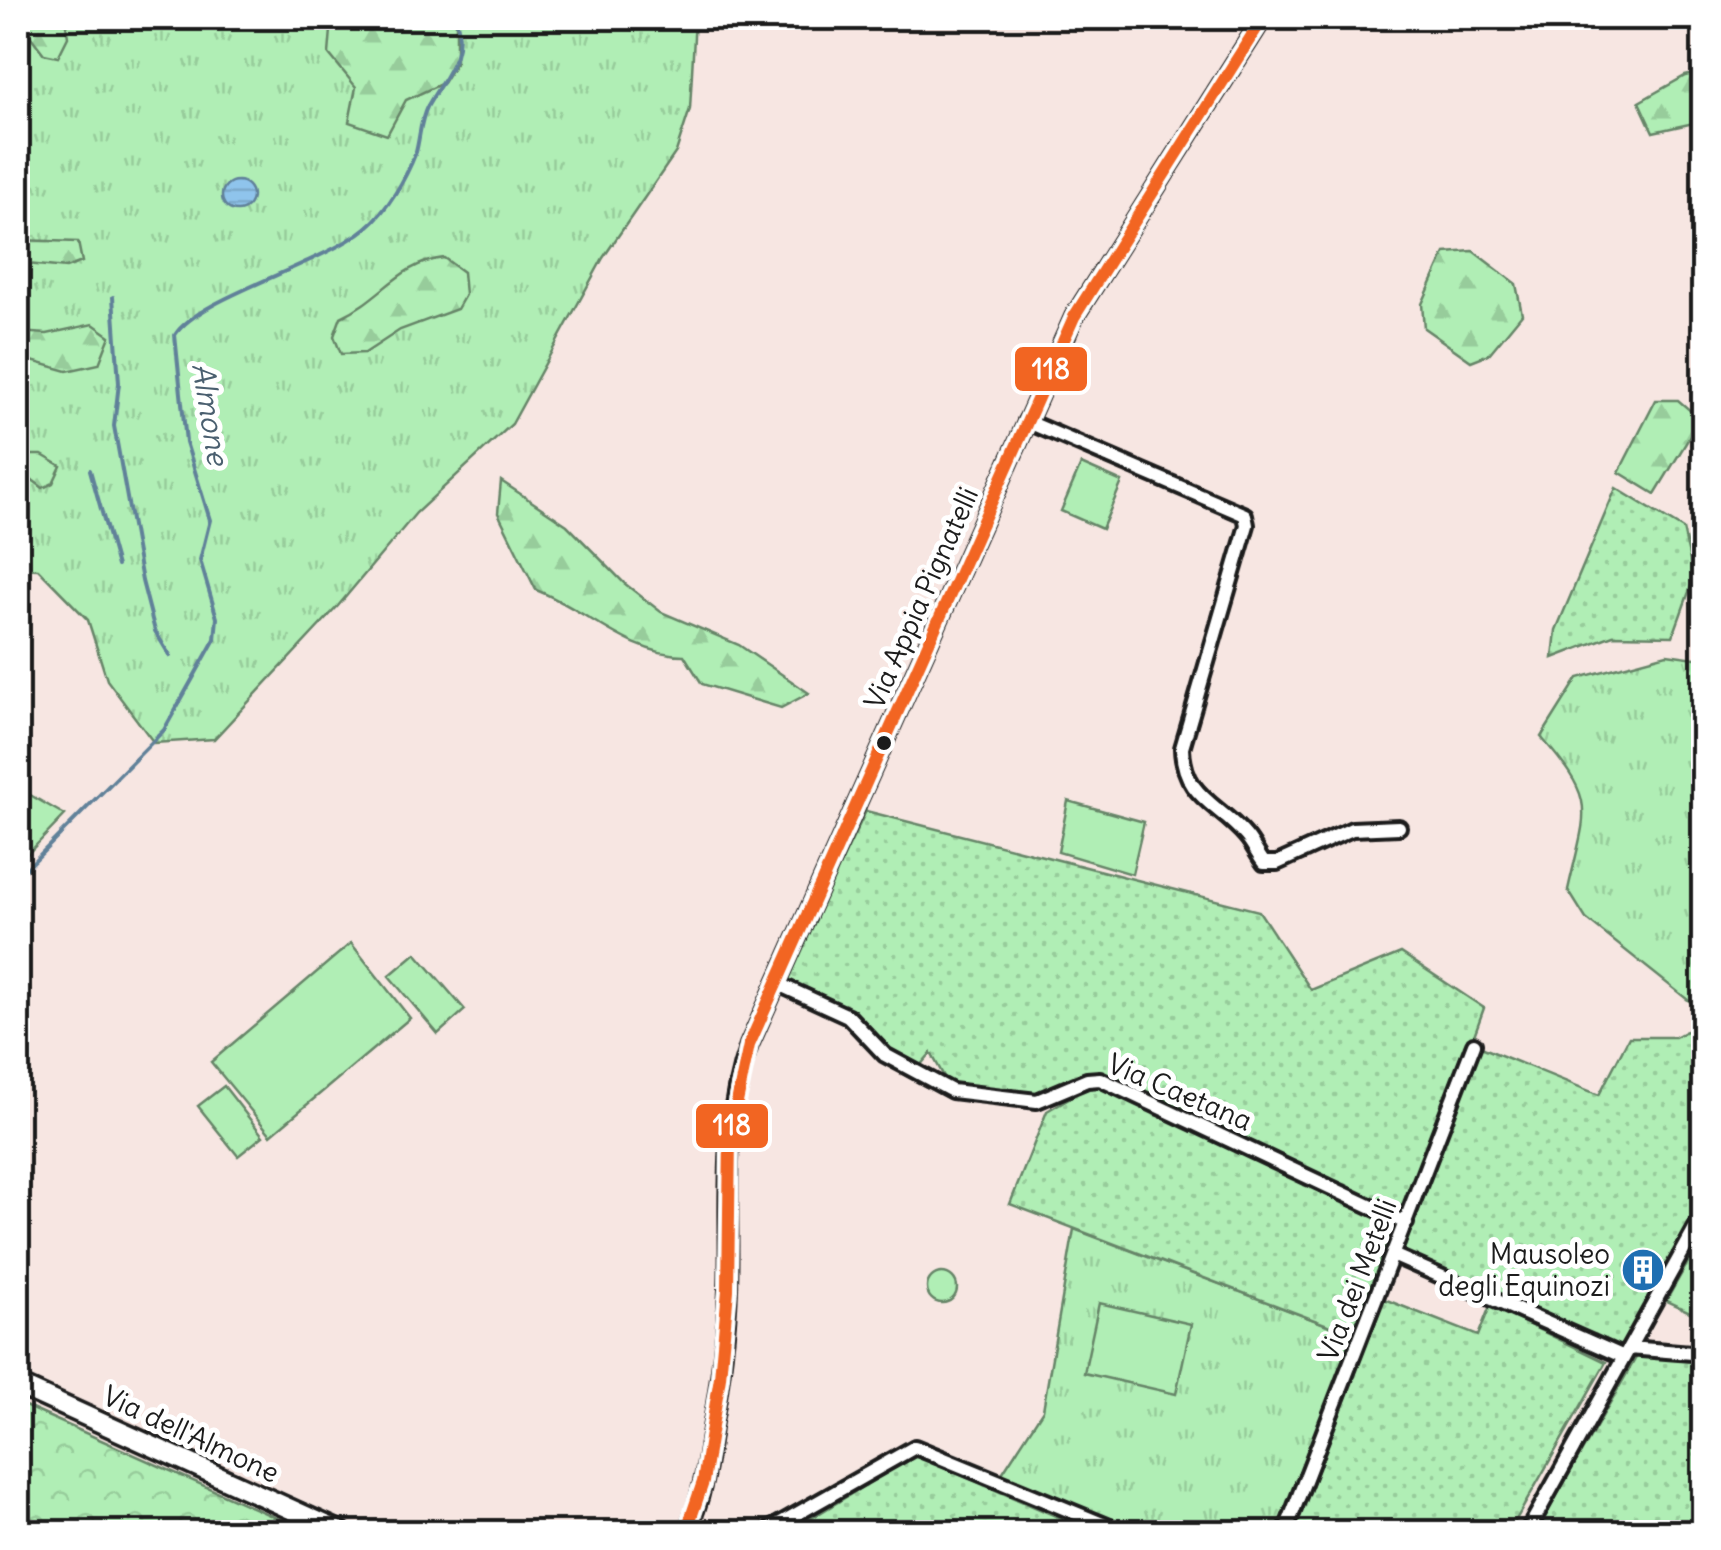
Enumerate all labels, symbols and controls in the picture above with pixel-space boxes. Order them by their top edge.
line badge: 118 [1013,345,1089,393]
text: 118 [1032,351,1070,387]
water label: Almone [184,360,238,469]
street label: Via Appia Pignatelli [856,481,986,715]
unlabelled marker [874,733,894,753]
street label: Via Caetana [1102,1046,1258,1138]
line badge: 118 [694,1102,770,1150]
text: 118 [713,1107,751,1143]
street label: Via dei Metelli [1309,1194,1405,1366]
place label: Mausoleo degli Equinozi [1438,1236,1610,1304]
building icon: Mausoleo degli Equinozi [1620,1247,1666,1293]
street label: Via dell'Almone [97,1377,285,1491]

